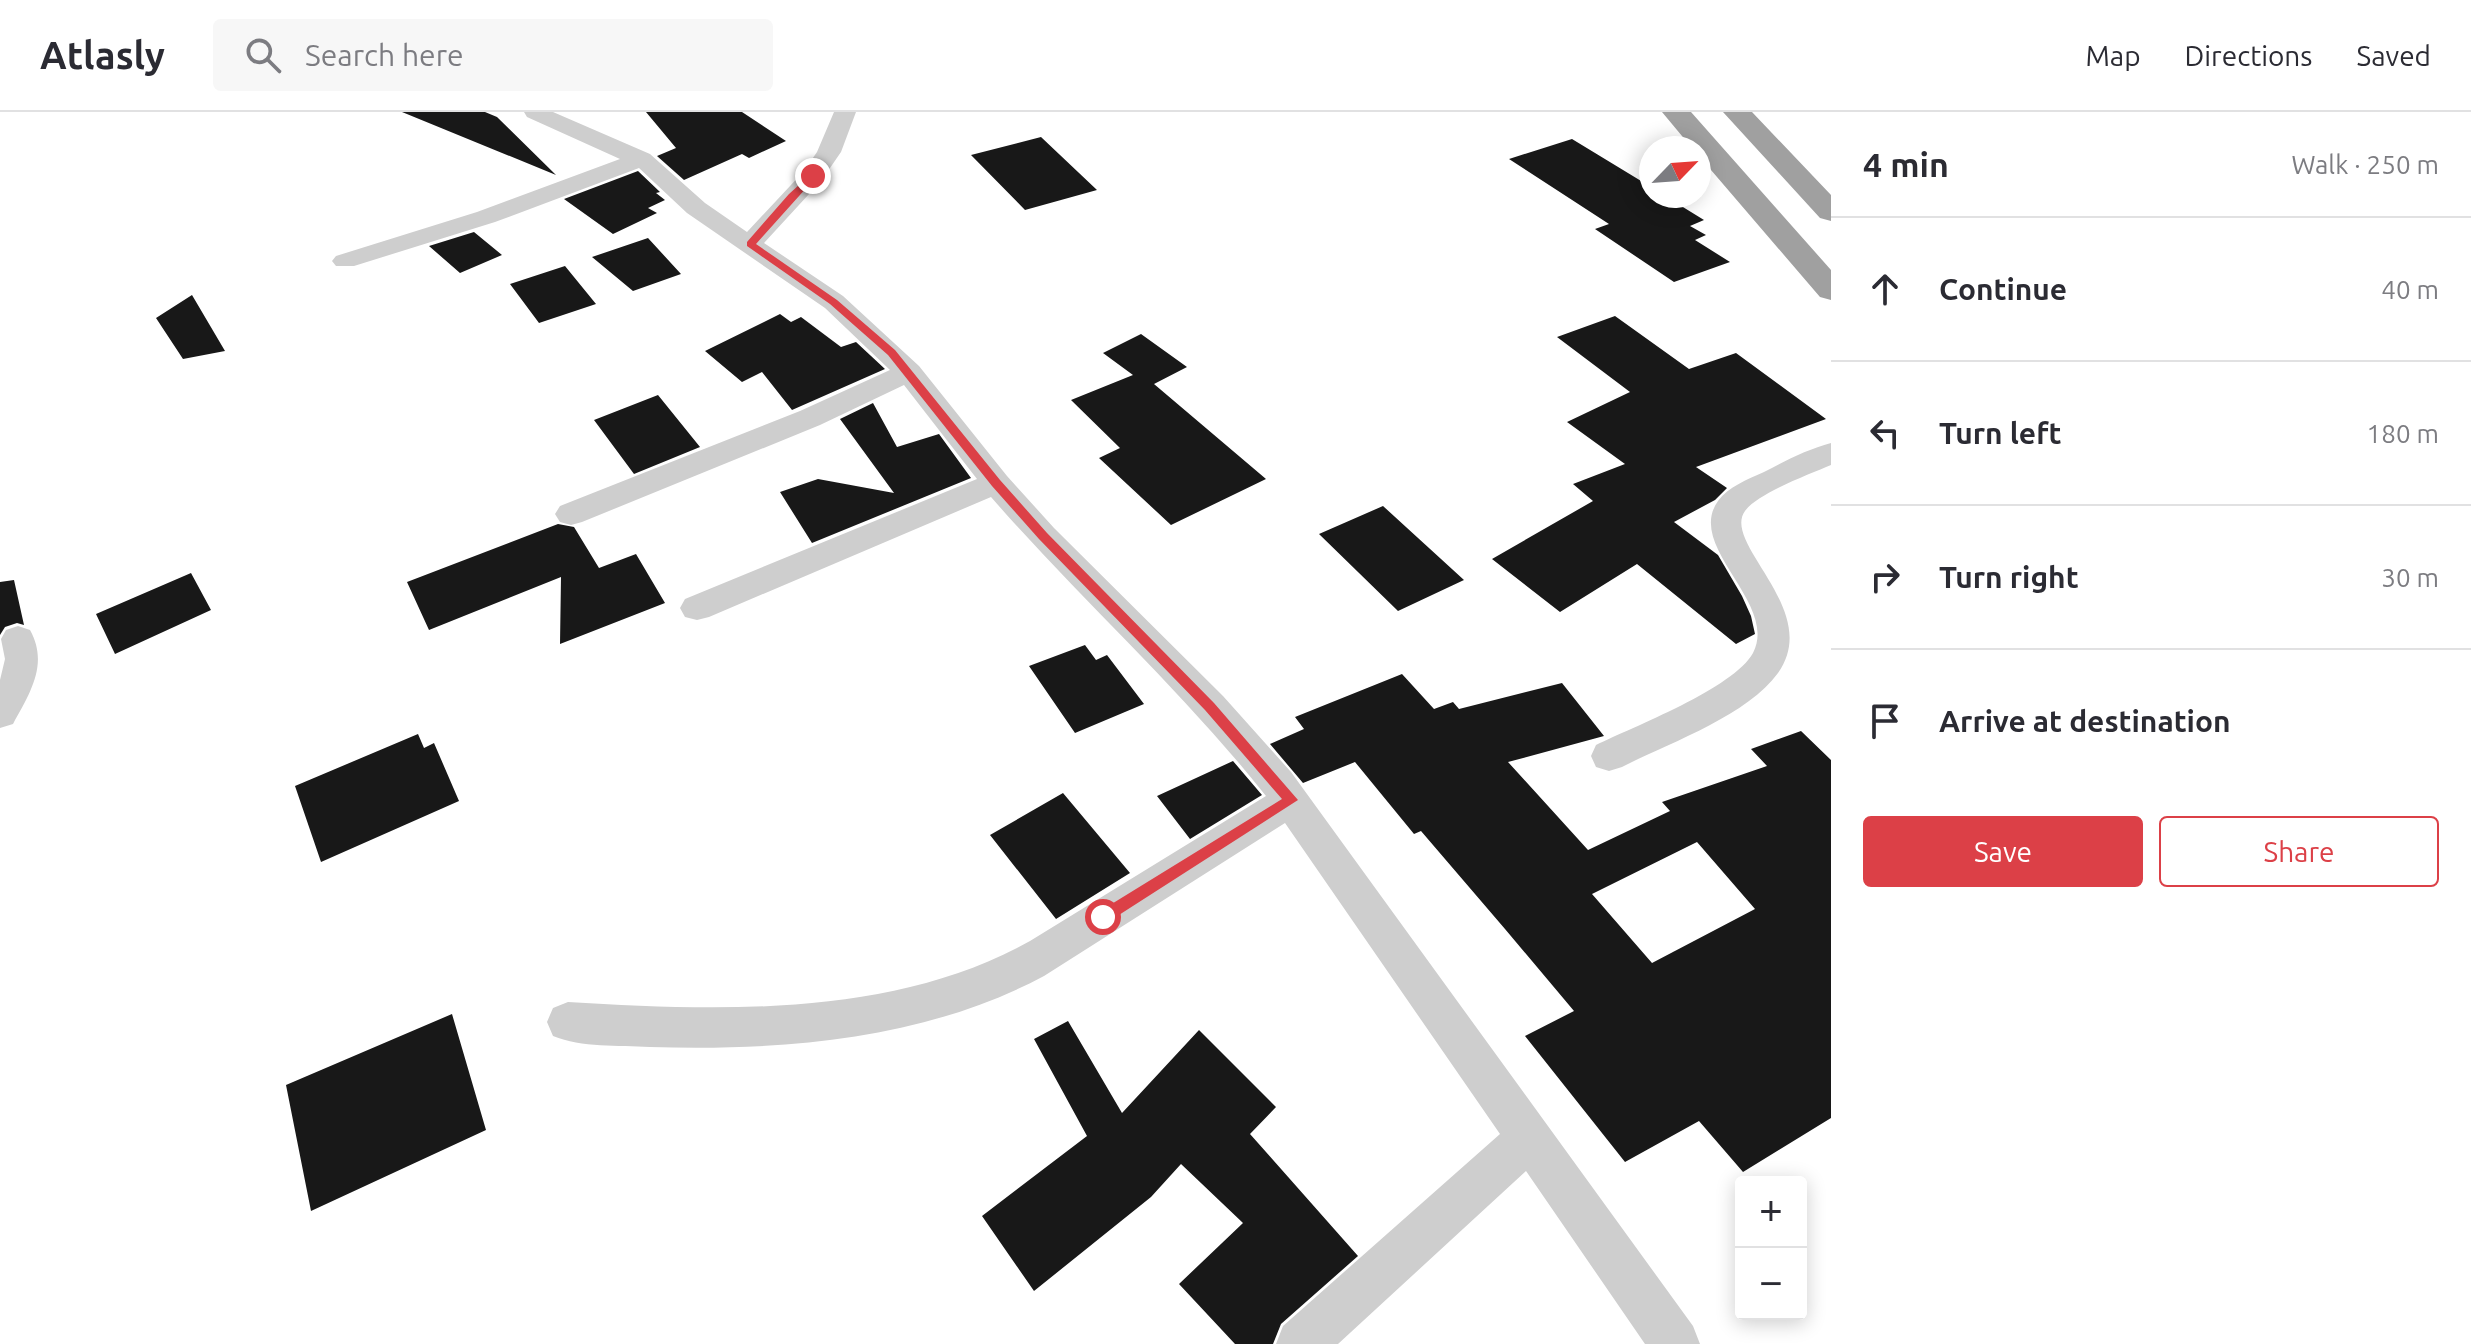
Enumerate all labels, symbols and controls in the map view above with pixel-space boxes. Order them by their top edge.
search box [213,19,773,91]
icon: search [241,33,285,77]
text: Atlasly [40,34,165,76]
text: Search here [305,38,464,72]
text: Map [2085,40,2141,71]
text: Directions [2185,40,2312,71]
text: Saved [2356,40,2431,71]
north arrow [1639,136,1711,208]
text: 4 min [1863,145,1949,183]
text: Walk · 250 m [2291,150,2439,179]
route end [795,158,831,194]
icon: ahead [1863,267,1907,311]
text: Continue [1939,272,2067,306]
text: 40 m [2381,275,2439,304]
icon: left [1863,411,1907,455]
text: Turn left [1939,416,2061,450]
text: 180 m [2367,419,2439,448]
icon: right [1863,555,1907,599]
text: Turn right [1939,560,2079,594]
text: 30 m [2381,563,2439,592]
icon: arrive [1863,699,1907,743]
text: Arrive at destination [1939,704,2231,738]
button: Save [1863,816,2143,887]
button: Share [2159,816,2439,887]
route start [1085,899,1121,935]
map controls [1735,1176,1807,1320]
button: + [1735,1176,1807,1248]
button: − [1735,1248,1807,1320]

